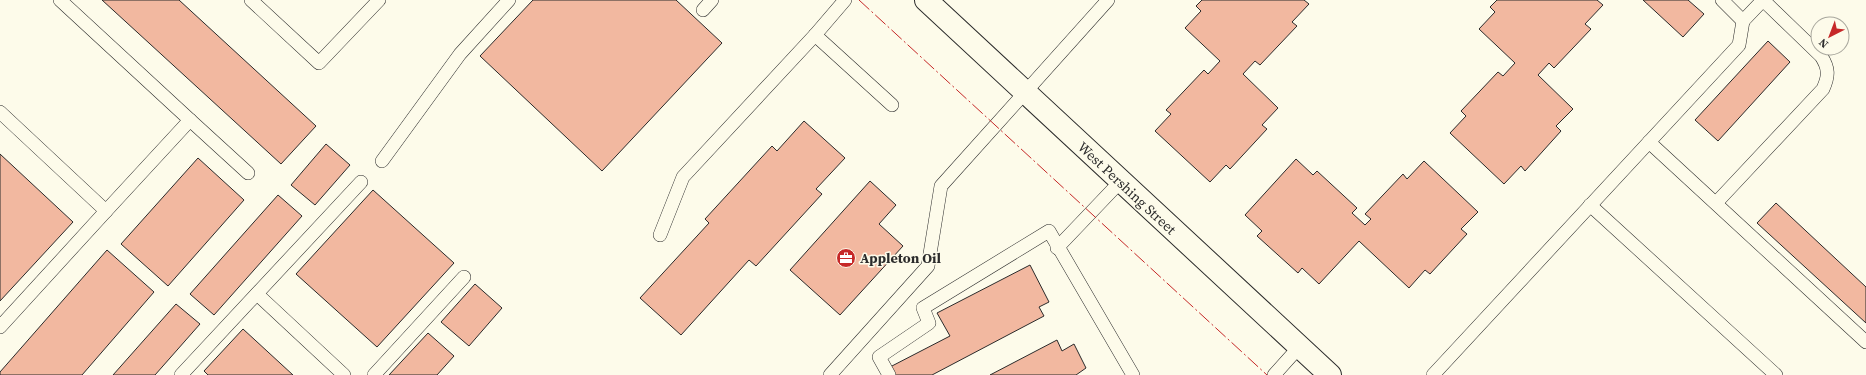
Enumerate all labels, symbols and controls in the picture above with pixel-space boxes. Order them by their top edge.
north arrow [1810,16,1850,56]
text: N [1816,35,1832,51]
street label: West Pershing Street [1073,137,1181,239]
office icon: Appleton Oil [835,247,857,269]
place label: Appleton Oil [860,248,942,268]

